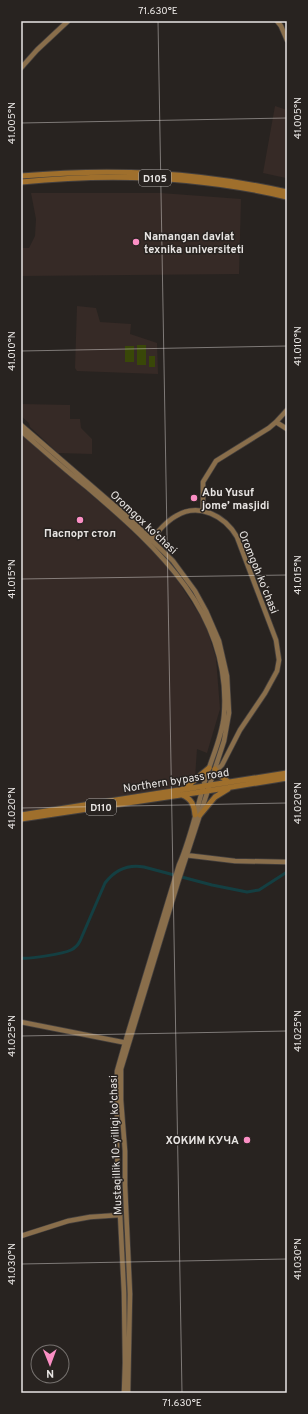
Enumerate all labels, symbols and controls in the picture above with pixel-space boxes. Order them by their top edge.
text: 71.630°E [138,5,178,18]
text: 41.005°N [292,97,305,139]
text: 41.005°N [6,102,19,144]
road number: D105 [139,170,171,186]
place label: Namangan davlat texnika universiteti [144,230,244,257]
marker: Namangan davlat texnika universiteti [131,237,141,247]
text: 41.010°N [292,326,305,366]
text: 41.010°N [6,331,19,371]
place label: Abu Yusuf jome’ masjidi [201,486,269,513]
street label: Oromgox ko‘chasi [107,488,180,558]
marker: Abu Yusuf jome’ masjidi [189,493,199,503]
marker: Паспорт стол [75,515,85,525]
place label: Паспорт стол [44,527,116,541]
street label: Oromgoh koʻchasi [235,529,281,616]
text: 41.015°N [292,555,305,595]
text: 41.015°N [6,559,19,599]
street label: Northern bypass road [122,766,230,796]
text: 41.020°N [292,782,305,824]
text: 41.020°N [6,787,19,829]
road number: D110 [86,799,116,815]
text: 41.025°N [292,1010,305,1052]
text: 41.025°N [6,1015,19,1057]
street label: Mustaqillik 10-yilligi ko'chasi [107,1075,125,1215]
place label: ХОКИМ КУЧА [166,1134,239,1148]
marker: ХОКИМ КУЧА [242,1135,252,1145]
text: 41.030°N [292,1238,305,1280]
text: 41.030°N [6,1243,19,1285]
north arrow [30,1344,70,1384]
text: N [46,1366,54,1380]
text: 71.630°E [162,1397,202,1410]

